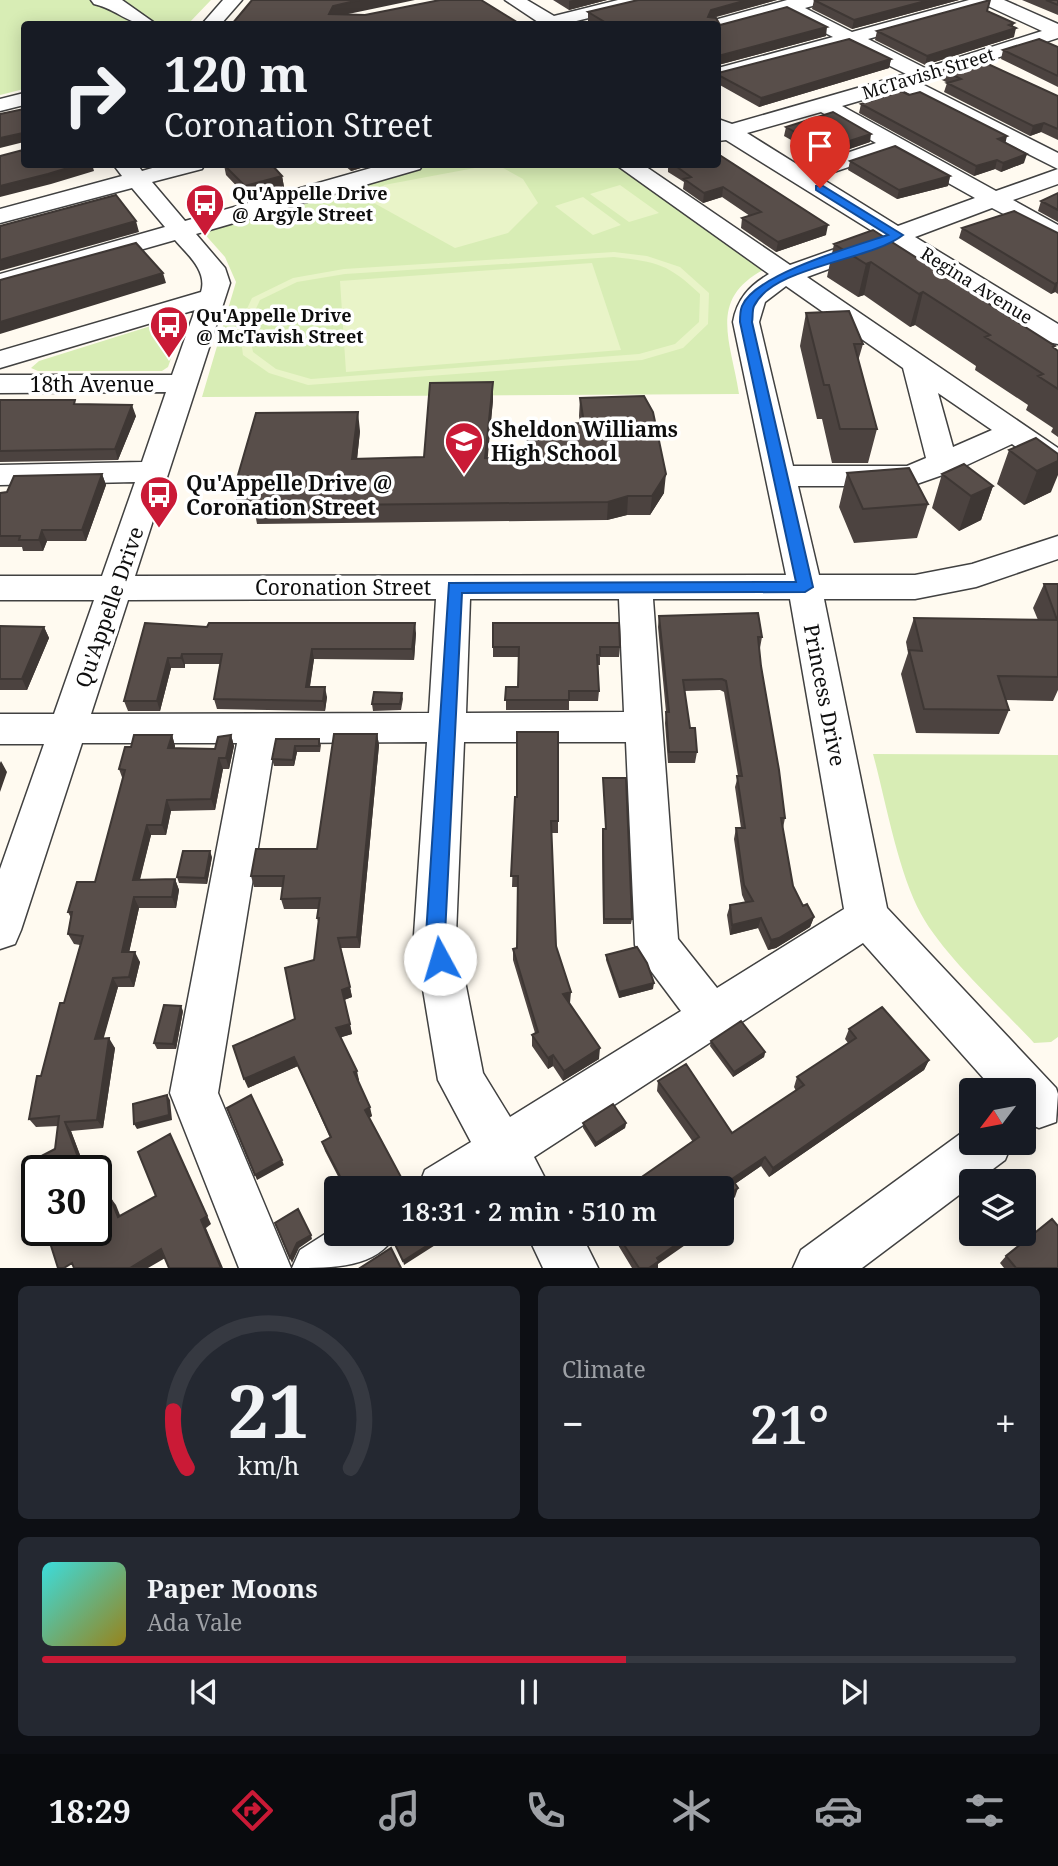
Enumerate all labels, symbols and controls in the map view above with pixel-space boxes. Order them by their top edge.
text: 120 m [164,40,308,106]
street label: McTavish Street [859,41,997,105]
icon: right [49,49,140,140]
text: Coronation Street [164,103,432,146]
pin [790,116,850,188]
icon: arrive [801,127,839,165]
place label: Qu'Appelle Drive @ Argyle Street [232,181,387,226]
bus stop icon: Qu'Appelle Drive @ Argyle Street [184,182,226,237]
street label: Regina Avenue [917,241,1037,329]
place label: Qu'Appelle Drive @ McTavish Street [196,303,364,348]
bus stop icon: Qu'Appelle Drive @ McTavish Street [148,304,190,359]
street label: 18th Avenue [30,370,154,398]
place label: Sheldon Williams High School [491,415,678,467]
school or university icon: Sheldon Williams High School [443,420,485,475]
place label: Qu'Appelle Drive @ Coronation Street [186,469,392,521]
bus stop icon: Qu'Appelle Drive @ Coronation Street [138,474,180,529]
street label: Qu'Appelle Drive [68,523,150,691]
street label: Coronation Street [255,573,431,601]
street label: Princess Drive [798,622,852,768]
position arrow [403,922,477,996]
north arrow [959,1078,1036,1155]
map controls [959,1078,1036,1246]
speed limit sign: 30 [21,1155,112,1246]
button: layers [959,1169,1036,1246]
text: 18:31 · 2 min · 510 m [401,1193,657,1229]
text: Climate [562,1353,646,1385]
text: 21 [228,1361,310,1460]
text: 21° [750,1388,829,1459]
text: − [562,1397,584,1449]
text: + [995,1397,1016,1449]
text: km/h [238,1448,300,1482]
text: Paper Moons [147,1570,318,1606]
text: Ada Vale [147,1606,242,1638]
icon: previous [185,1673,223,1711]
icon: pause [510,1673,548,1711]
icon: next [835,1673,873,1711]
icon: directions [228,1786,277,1835]
icon: music [375,1786,424,1835]
icon: phone [521,1786,570,1835]
icon: climate [667,1786,716,1835]
icon: car [814,1786,863,1835]
icon: filters [960,1786,1009,1835]
text: 18:29 [49,1789,131,1832]

